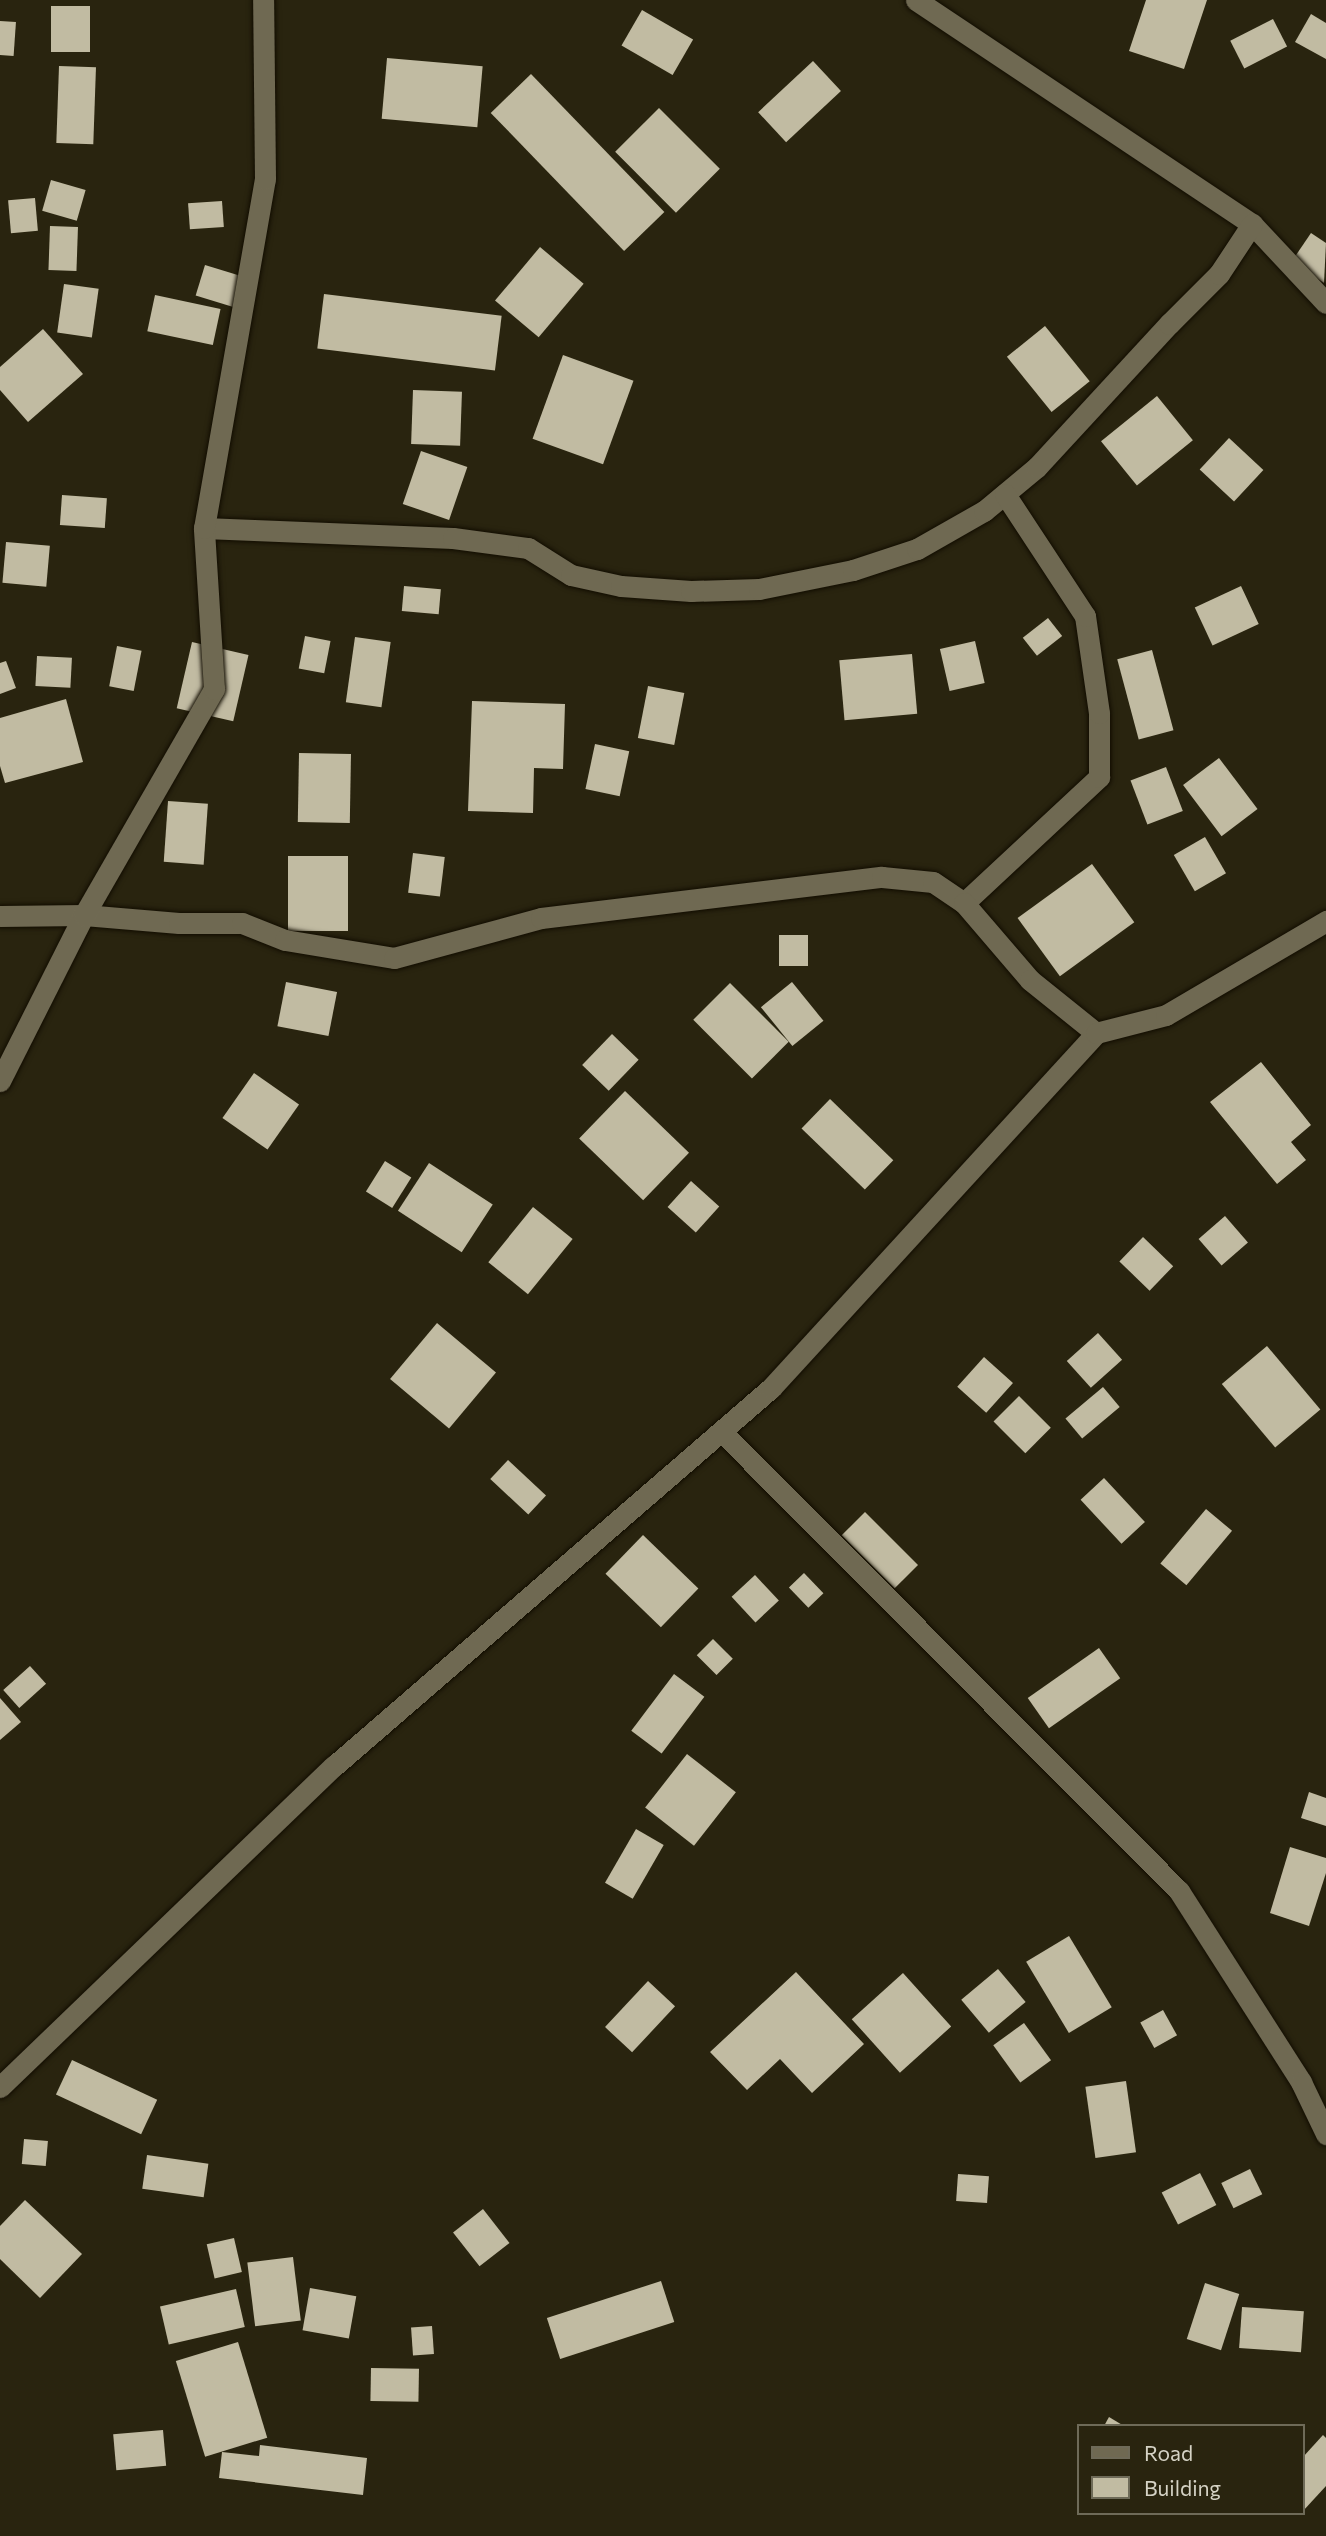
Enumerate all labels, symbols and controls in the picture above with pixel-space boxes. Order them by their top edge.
legend [1078,2424,1305,2515]
text: Road [1144,2440,1193,2465]
text: Building [1144,2475,1221,2500]

